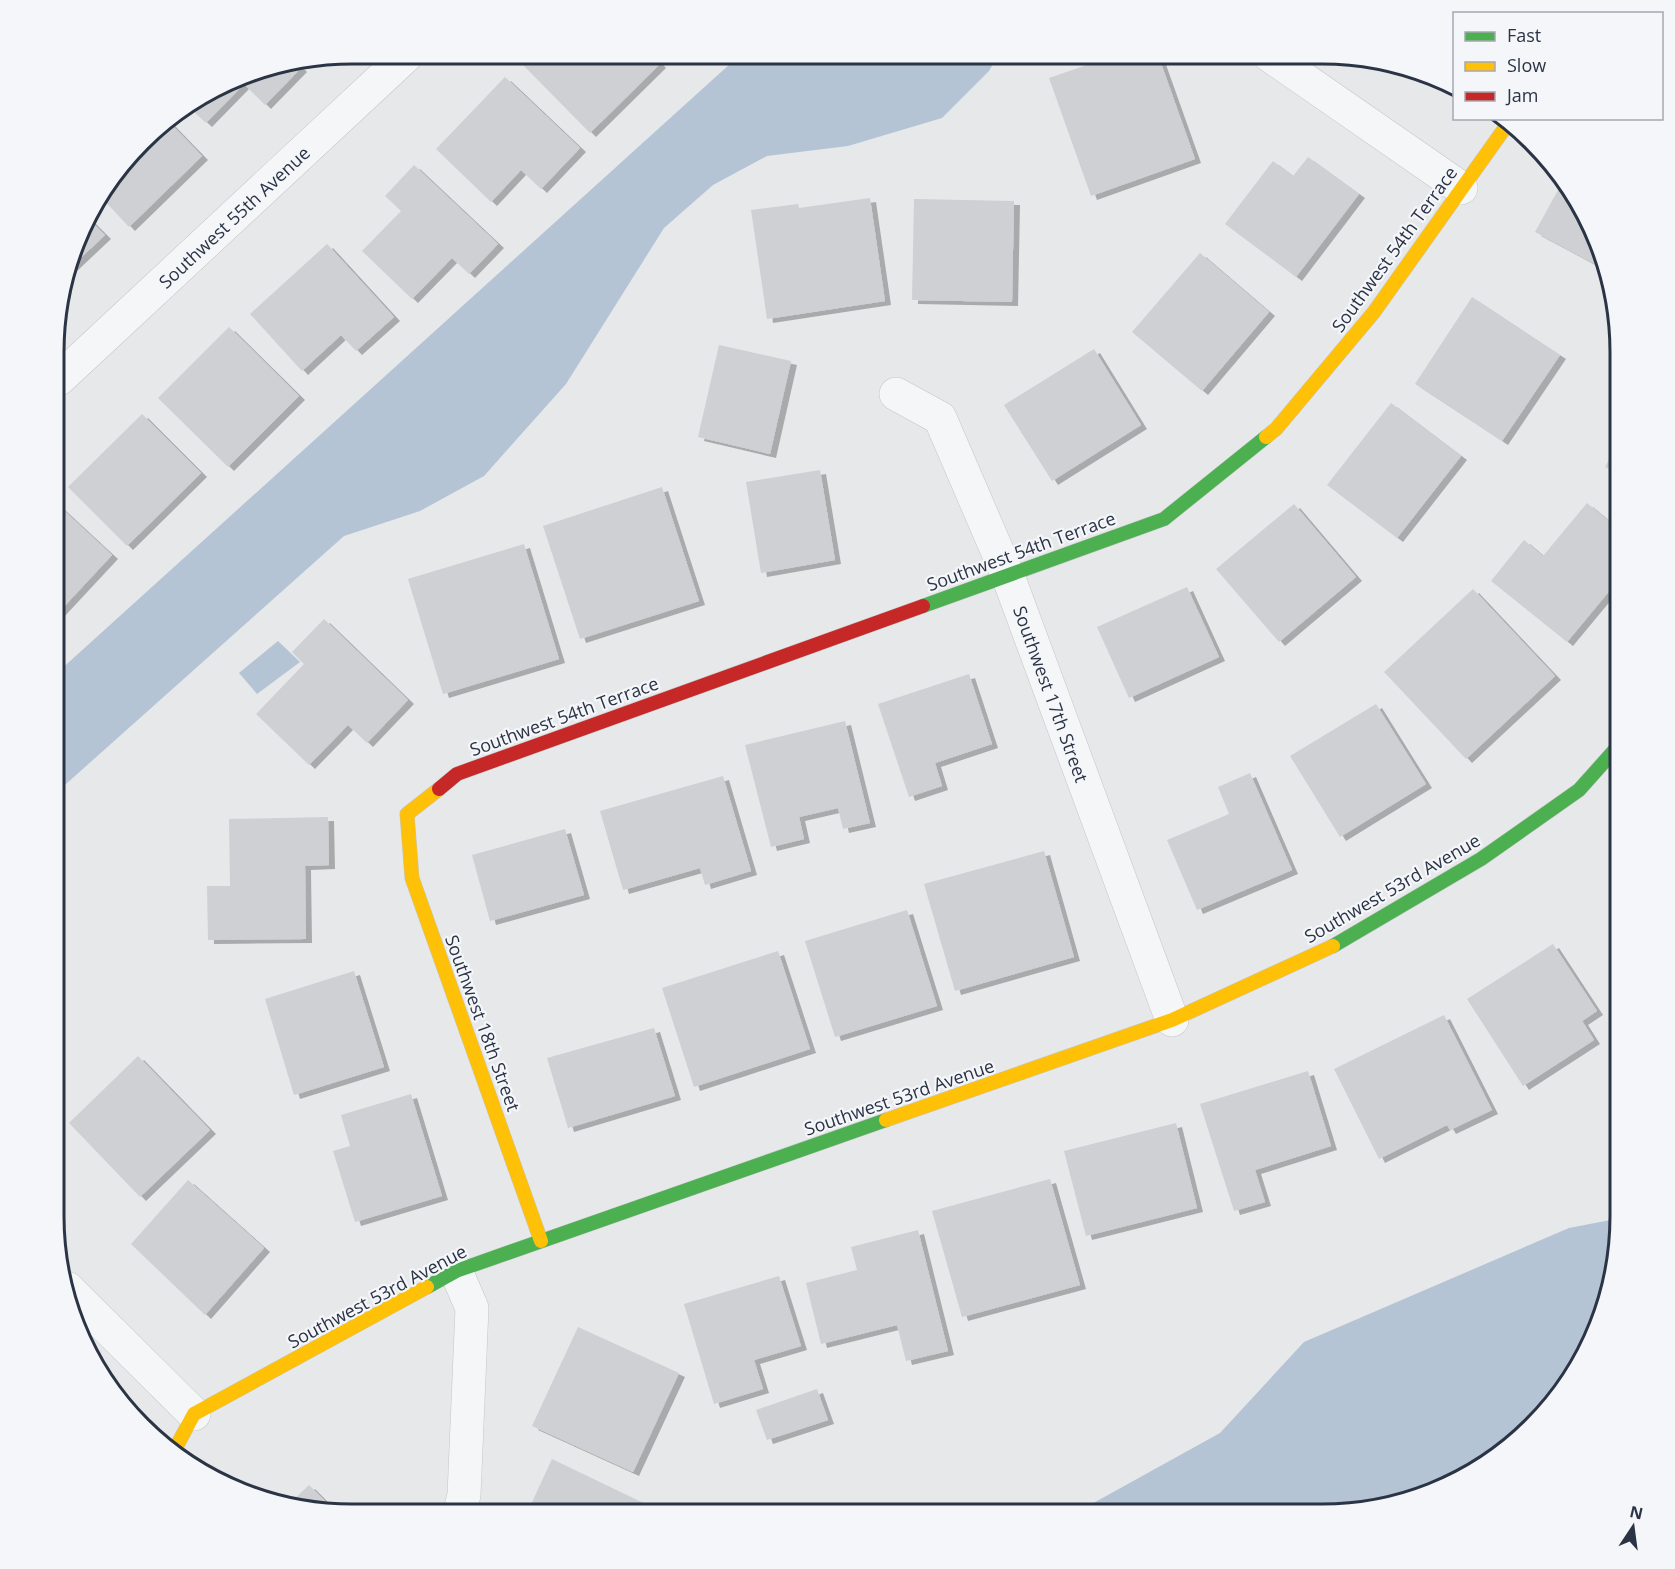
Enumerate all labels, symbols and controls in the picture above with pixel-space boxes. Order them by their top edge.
legend [1453,12,1663,120]
text: Fast [1507,23,1541,47]
text: Slow [1507,53,1546,77]
text: Jam [1505,83,1539,107]
street label: Southwest 55th Avenue [153,141,315,293]
street label: Southwest 54th Terrace [1326,161,1462,337]
street label: Southwest 54th Terrace [923,506,1119,596]
street label: Southwest 17th Street [1008,603,1094,785]
street label: Southwest 54th Terrace [466,671,662,761]
street label: Southwest 53rd Avenue [1300,828,1484,948]
street label: Southwest 18th Street [440,932,526,1114]
street label: Southwest 53rd Avenue [801,1053,997,1141]
street label: Southwest 53rd Avenue [283,1239,471,1353]
north arrow [1603,1497,1663,1557]
text: N [1628,1500,1645,1525]

